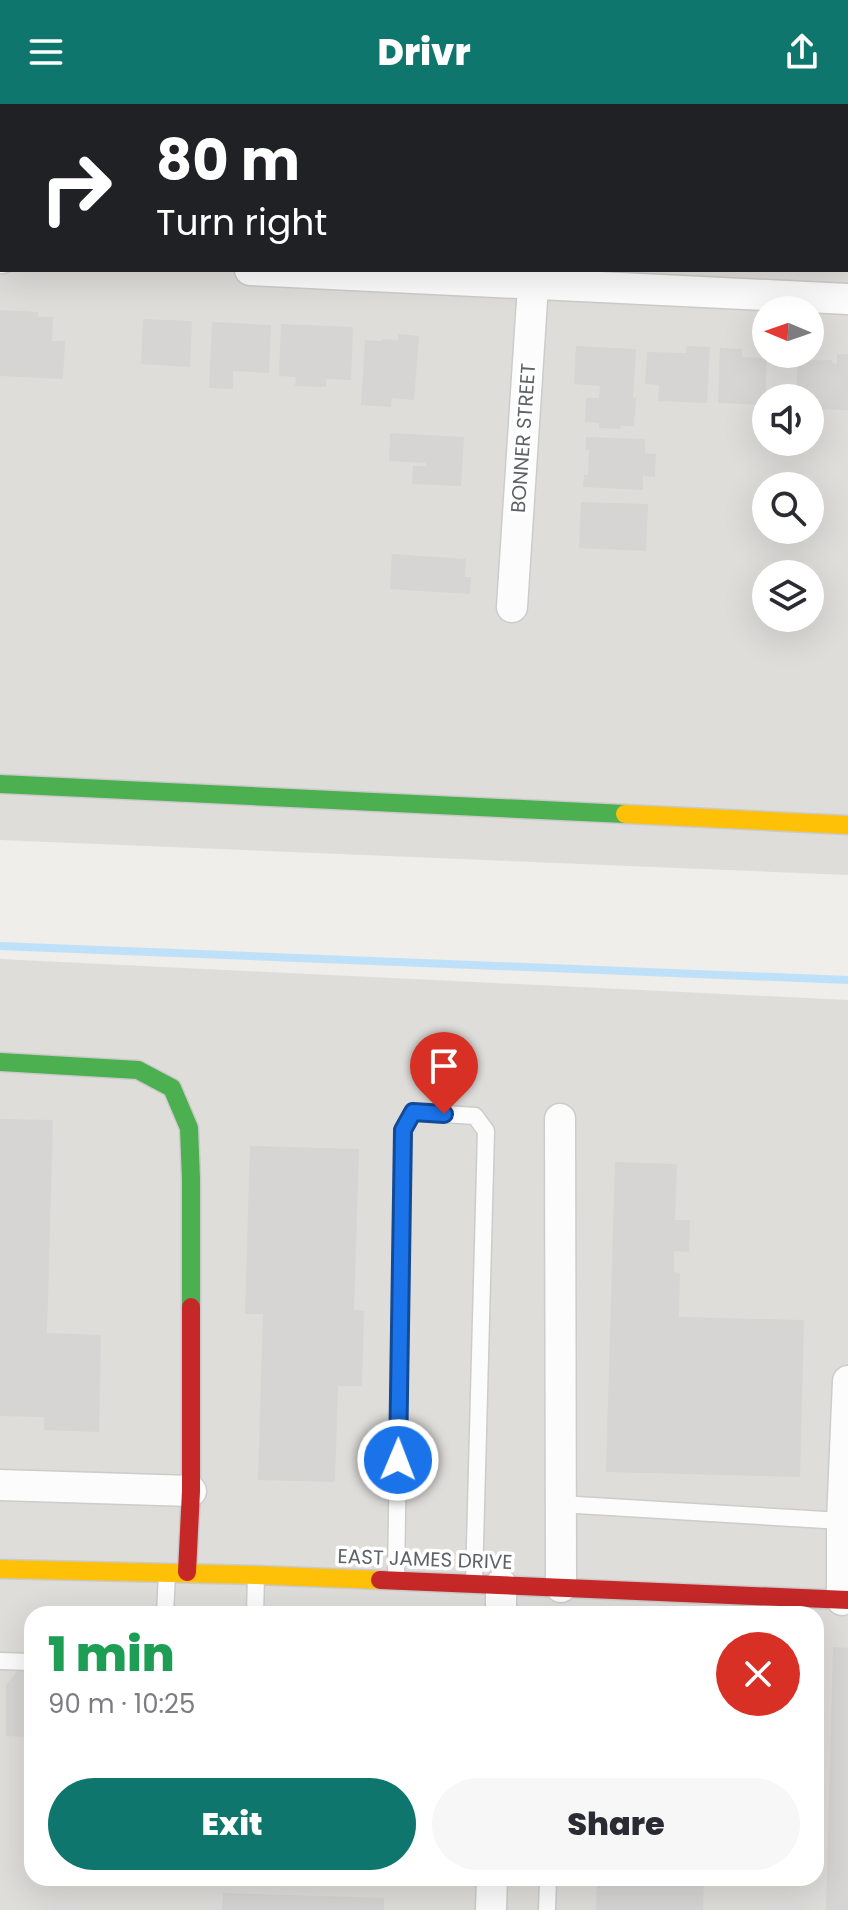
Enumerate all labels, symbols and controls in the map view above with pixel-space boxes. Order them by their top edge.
text: Drivr [377,27,471,78]
icon: menu [24,30,68,74]
icon: share [780,30,824,74]
text: 80 m [156,121,300,200]
icon: right [24,136,128,240]
text: Turn right [156,197,327,248]
north arrow [752,296,824,368]
map controls [752,296,824,632]
street label: BONNER STREET [504,362,542,514]
button: sound [752,384,824,456]
button: search [752,472,824,544]
button: layers [752,560,824,632]
pin [410,1032,478,1114]
icon: arrive [422,1044,466,1088]
position arrow [356,1418,440,1502]
street label: EAST JAMES DRIVE [337,1542,513,1576]
text: 1 min [48,1621,175,1688]
button: close [716,1632,800,1716]
text: 90 m · 10:25 [48,1686,195,1722]
button: Exit [48,1778,416,1870]
button: Share [432,1778,800,1870]

